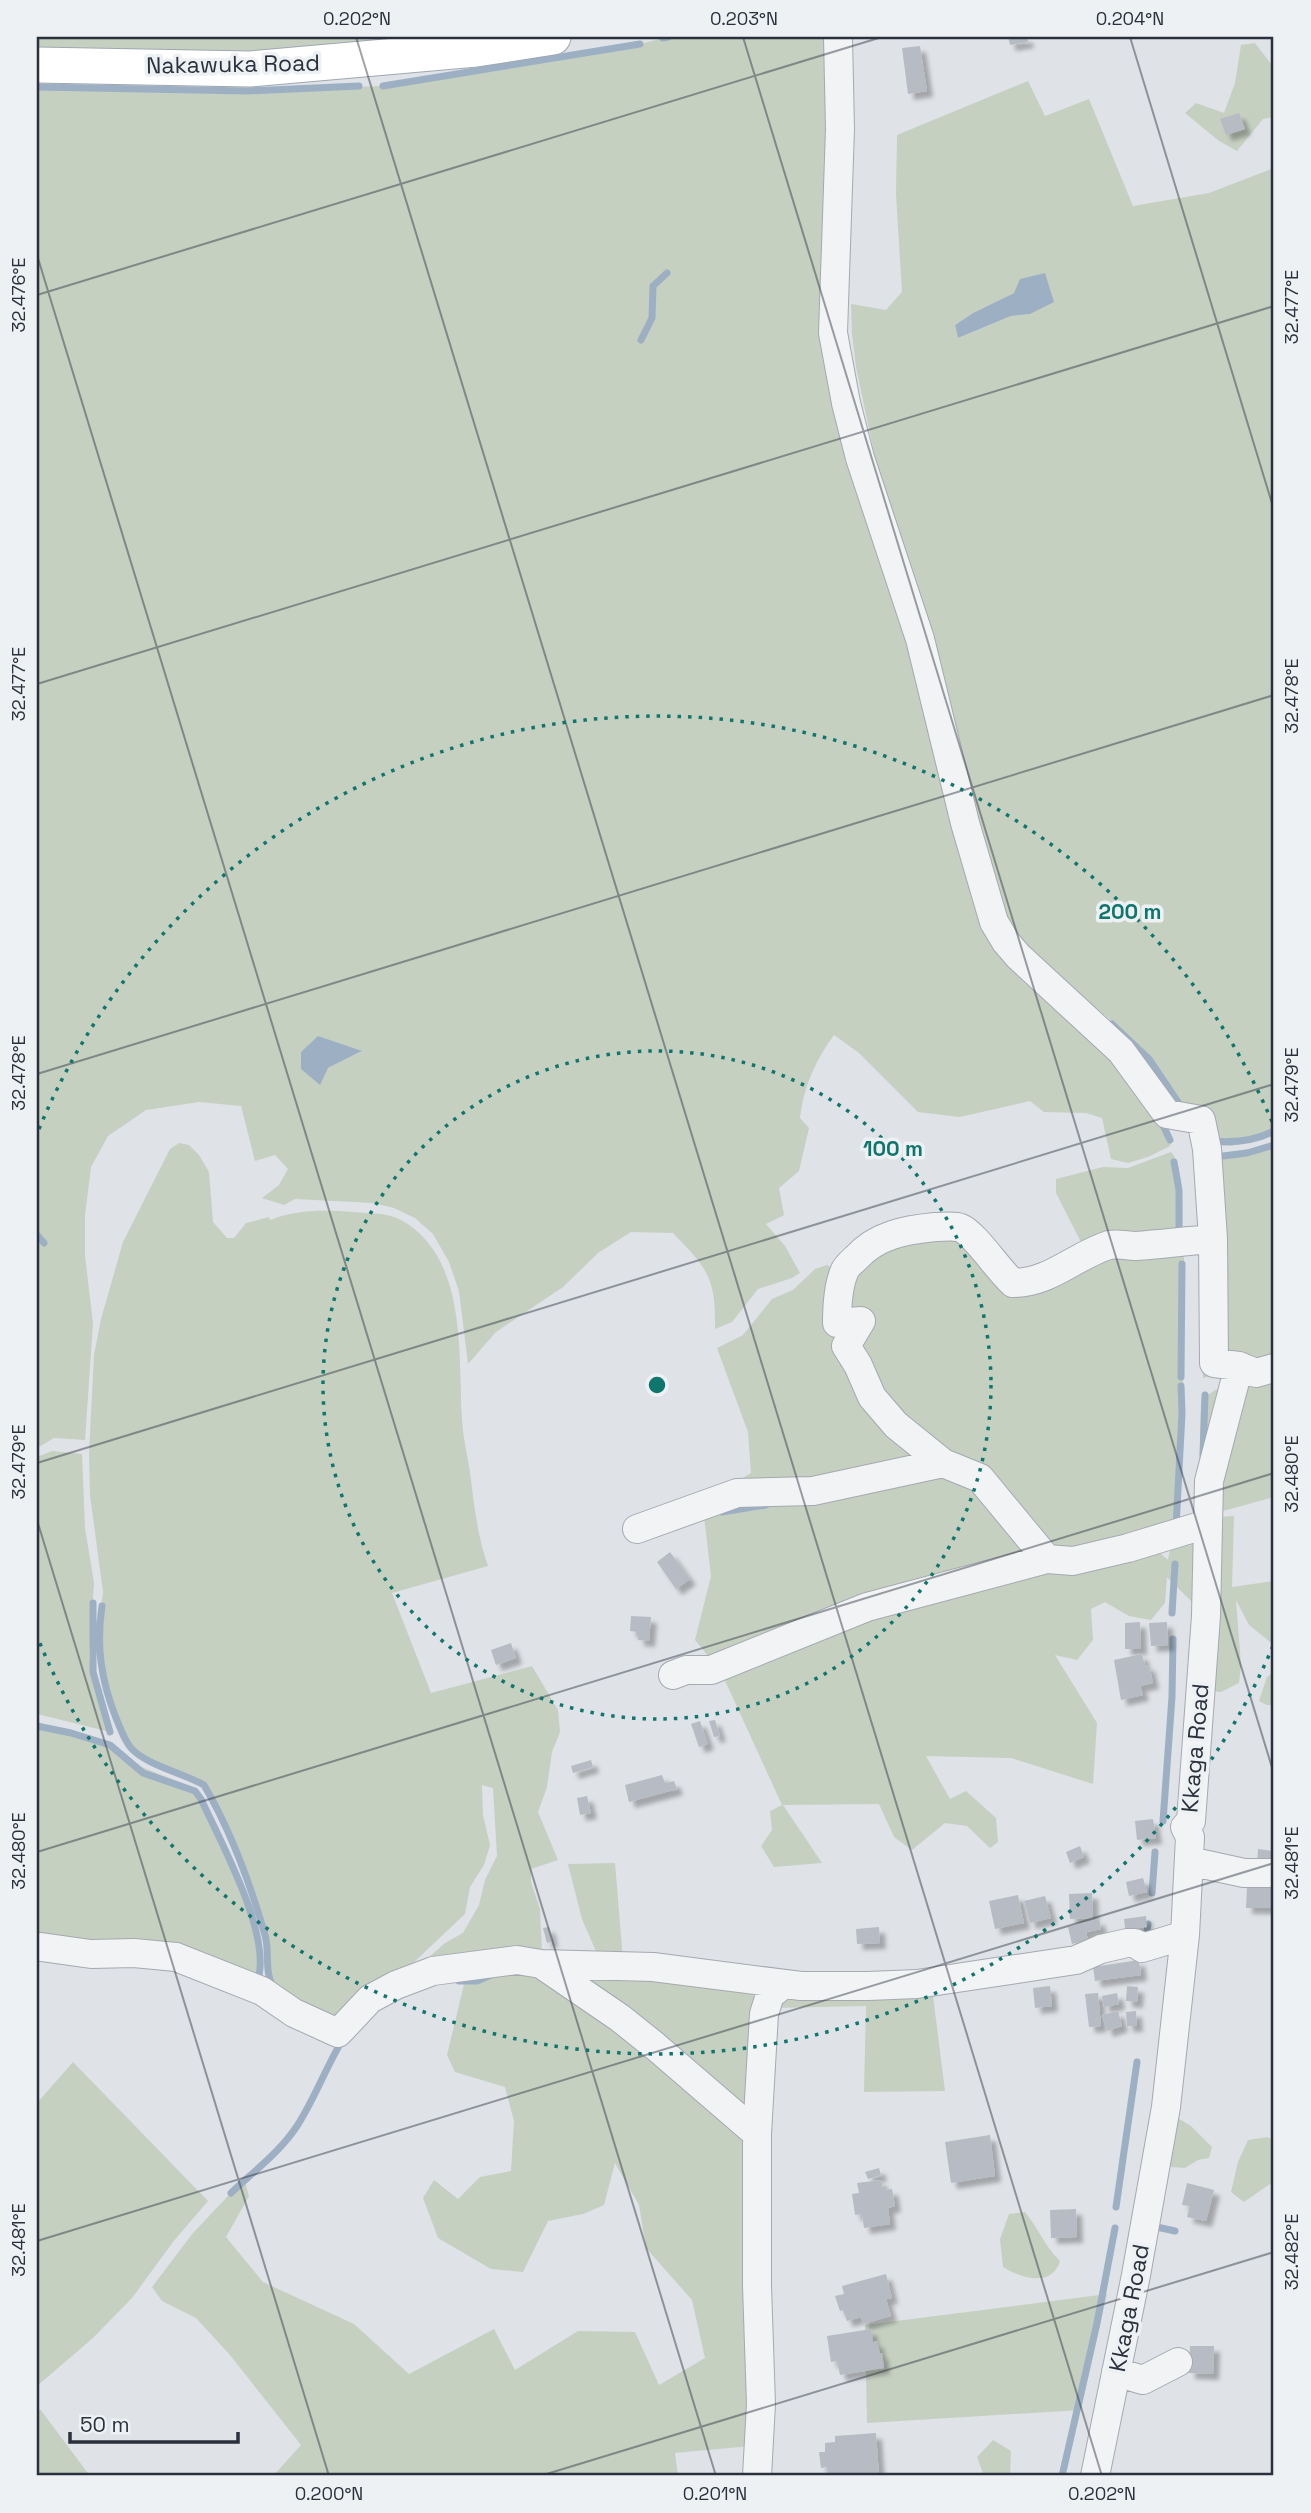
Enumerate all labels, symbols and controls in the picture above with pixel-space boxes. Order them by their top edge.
text: 0.202°N [323,7,391,30]
text: 0.203°N [710,7,778,30]
text: 0.204°N [1096,7,1164,30]
street label: Nakawuka Road [146,47,320,81]
text: 32.476°E [7,258,30,332]
text: 32.477°E [1280,270,1303,344]
text: 32.477°E [7,647,30,721]
text: 32.478°E [1280,658,1303,734]
text: 200 m [1099,898,1161,925]
text: 32.478°E [7,1035,30,1111]
text: 32.479°E [1280,1047,1303,1123]
text: 100 m [863,1135,923,1162]
centre of rings [645,1373,669,1397]
text: 32.479°E [7,1424,30,1500]
text: 32.480°E [1280,1435,1303,1513]
street label: Kkaga Road [1174,1682,1216,1814]
text: 32.480°E [7,1812,30,1890]
text: 32.481°E [1280,1826,1303,1900]
text: 32.481°E [7,2203,30,2277]
text: 32.482°E [1280,2214,1303,2290]
street label: Kkaga Road [1102,2242,1156,2374]
scale bar [70,2401,238,2445]
text: 50 m [80,2411,130,2438]
text: 0.200°N [295,2482,363,2505]
text: 0.201°N [683,2482,747,2505]
text: 0.202°N [1068,2482,1136,2505]

